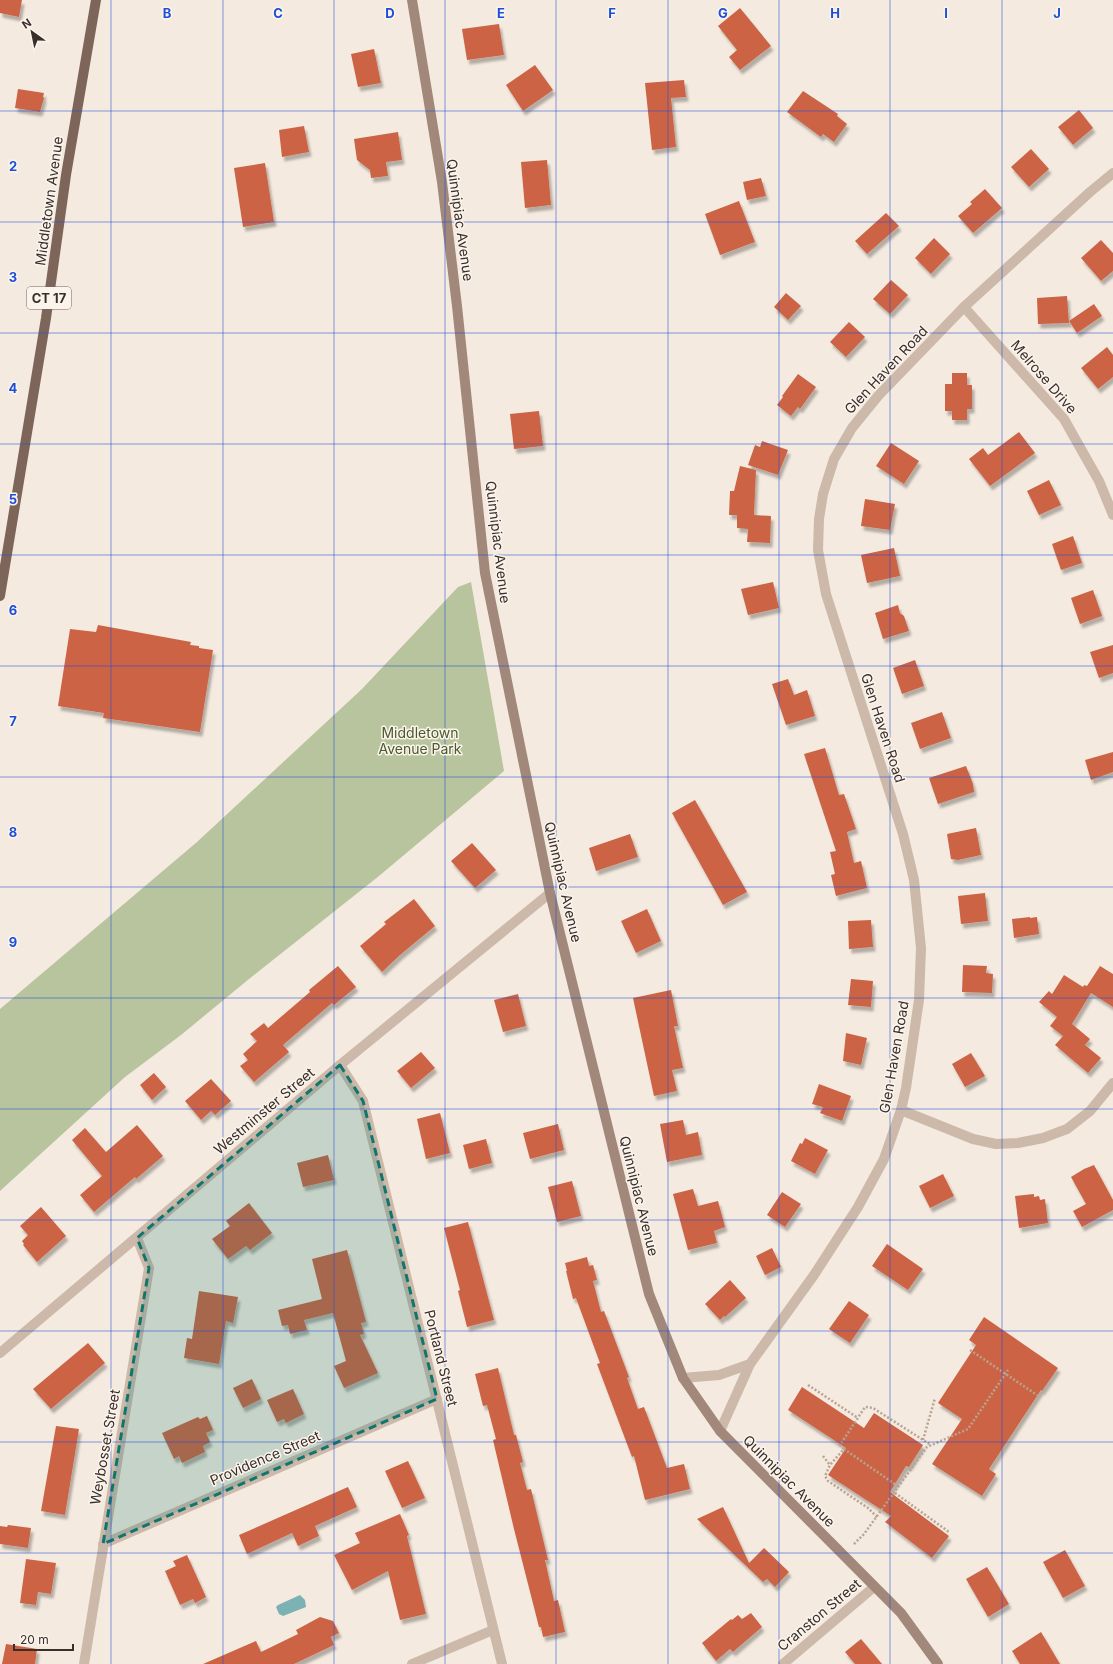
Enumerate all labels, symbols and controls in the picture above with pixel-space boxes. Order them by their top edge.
text: B [163,5,172,21]
text: C [273,5,283,21]
text: D [385,5,395,21]
text: E [497,5,505,21]
text: F [608,5,616,21]
text: G [718,5,728,21]
text: H [830,5,840,21]
text: I [944,5,948,21]
text: J [1053,5,1061,21]
north arrow [12,12,52,52]
text: N [19,15,34,32]
street label: Middletown Avenue [31,135,66,267]
text: 2 [9,158,17,174]
street label: Quinnipiac Avenue [444,158,477,282]
text: 3 [9,269,17,285]
road number: CT 17 [27,287,71,309]
street label: Glen Haven Road [841,322,931,417]
street label: Melrose Drive [1008,336,1081,417]
text: 4 [9,380,18,396]
street label: Quinnipiac Avenue [483,480,514,604]
text: 5 [9,491,17,507]
text: 6 [9,602,17,618]
street label: Glen Haven Road [858,671,909,785]
text: 7 [9,713,17,729]
park label: Middletown Avenue Park [378,724,462,757]
street label: Quinnipiac Avenue [541,820,586,944]
text: 8 [9,824,17,840]
text: 9 [9,934,17,950]
street label: Glen Haven Road [875,999,912,1115]
street label: Westminster Street [210,1063,318,1158]
street label: Quinnipiac Avenue [616,1134,663,1258]
street label: Portland Street [421,1308,462,1408]
street label: Weybosset Street [86,1387,123,1506]
street label: Providence Street [207,1427,323,1488]
street label: Quinnipiac Avenue [740,1431,839,1530]
street label: Cranston Street [774,1575,864,1654]
scale bar [14,1626,73,1652]
text: 20 m [20,1632,49,1647]

